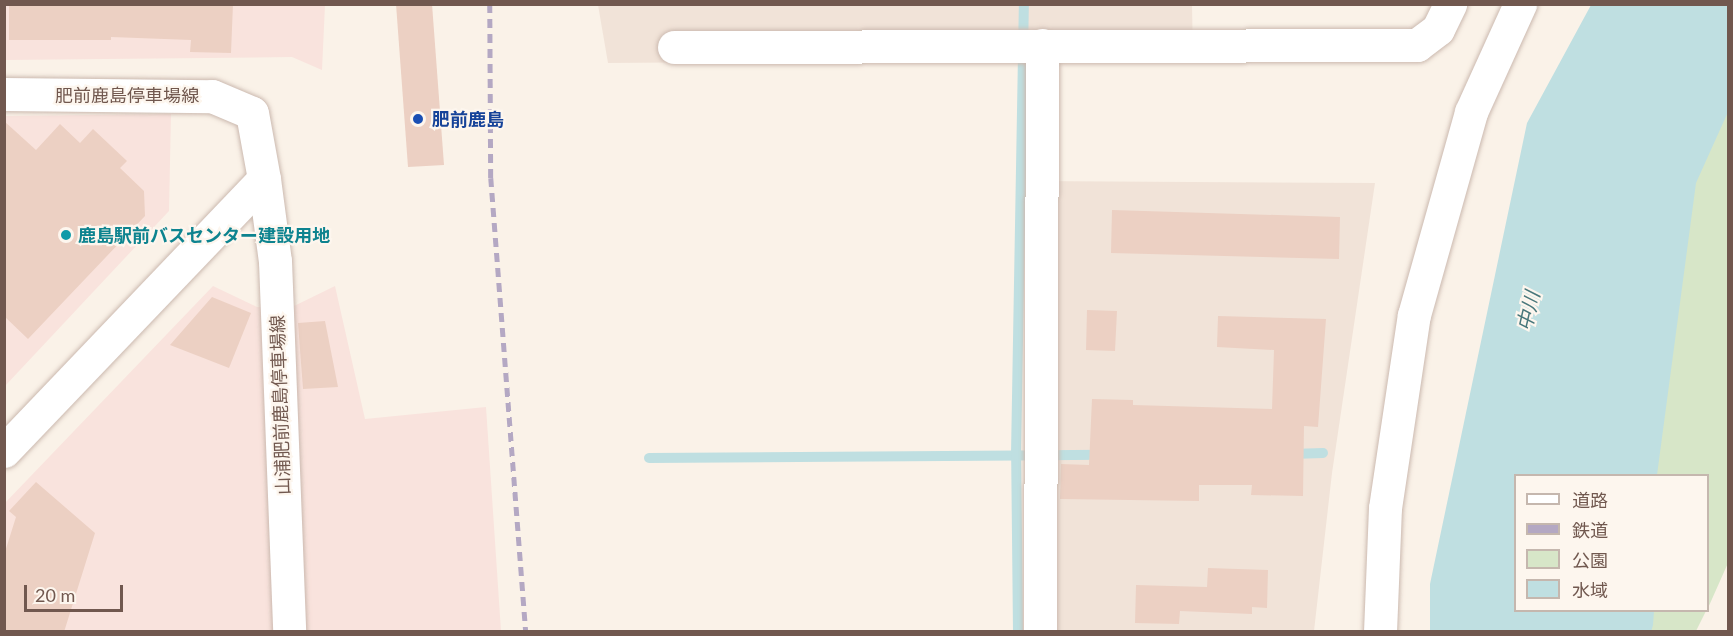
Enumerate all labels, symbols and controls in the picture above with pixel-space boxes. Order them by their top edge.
street label: 肥前鹿島停車場線 [55,84,199,106]
place label: 肥前鹿島 [432,108,504,130]
marker: 肥前鹿島 [409,110,427,128]
place label: 鹿島駅前バスセンター建設用地 [78,224,330,246]
marker: 鹿島駅前バスセンター建設用地 [59,228,73,242]
water label: 中川 [1512,289,1544,333]
street label: 山浦肥前鹿島停車場線 [266,315,294,495]
legend [1514,474,1709,612]
text: 道路 [1572,489,1608,511]
text: 鉄道 [1572,519,1608,541]
text: 公園 [1572,549,1608,571]
scale bar [27,573,126,611]
text: 水域 [1572,579,1608,601]
text: 20 m [35,584,75,606]

